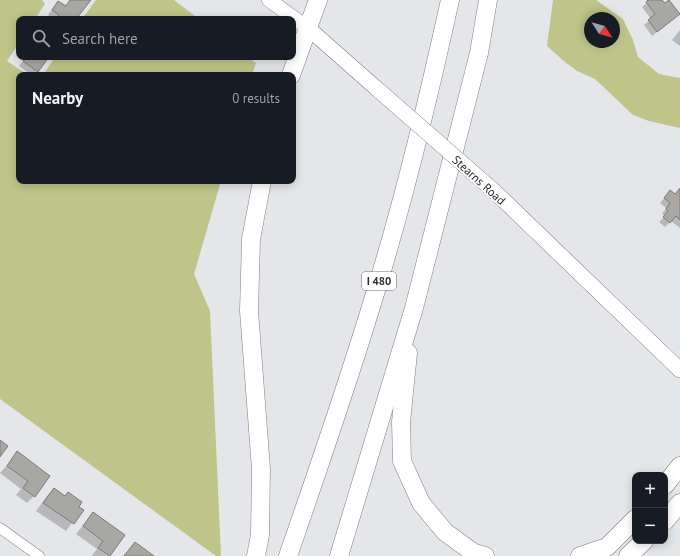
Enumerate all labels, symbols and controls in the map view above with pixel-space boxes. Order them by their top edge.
north arrow [584,12,620,48]
search box [16,16,296,60]
icon: search [30,27,52,49]
text: Search here [62,29,138,48]
text: Nearby [32,87,83,109]
text: 0 results [232,90,280,107]
street label: Stearns Road [449,152,509,208]
road number: I 480 [362,272,396,290]
map controls [632,472,668,544]
button: + [632,472,668,508]
button: − [632,508,668,544]

